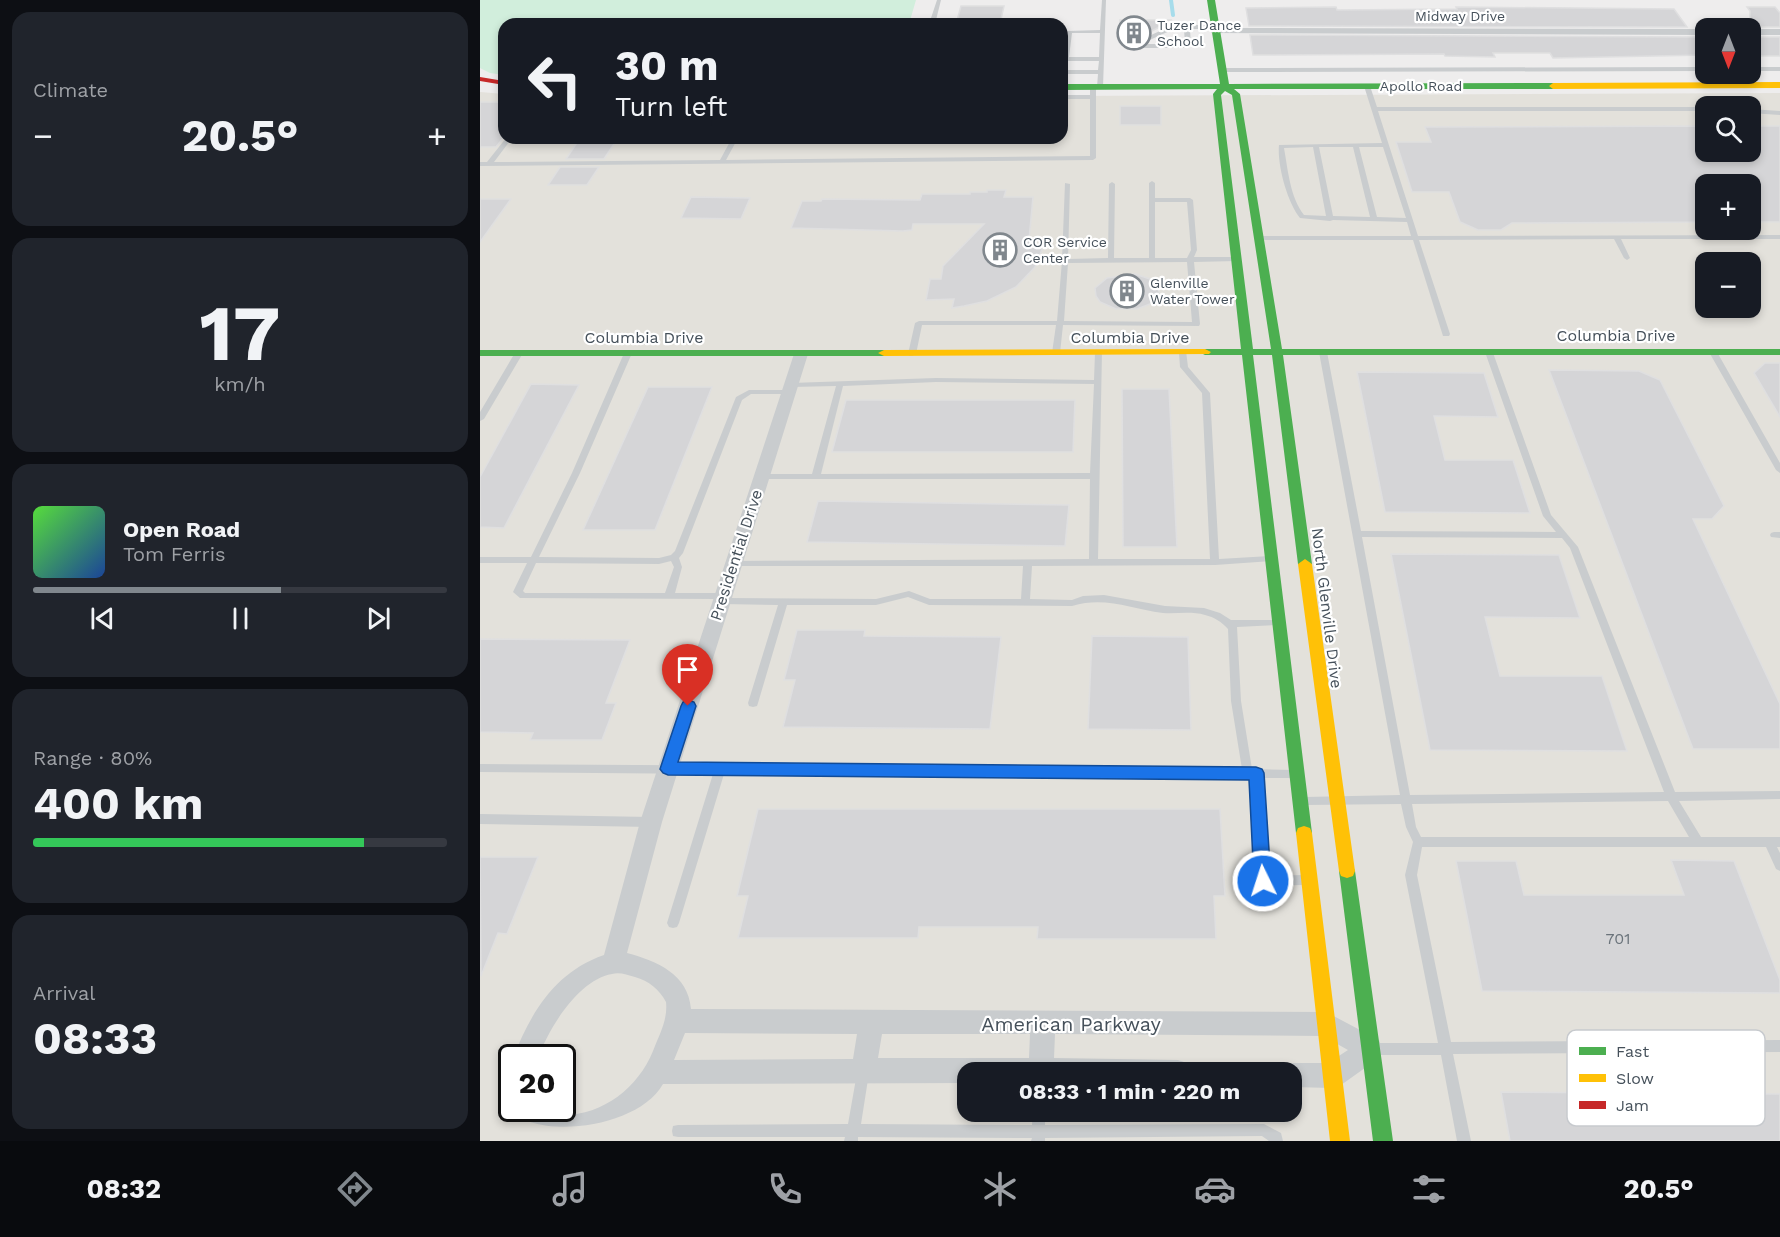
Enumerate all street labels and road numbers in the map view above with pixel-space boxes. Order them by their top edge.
street label: Midway Drive [1415,8,1505,24]
street label: Apollo Road [1380,78,1462,94]
street label: Columbia Drive [1557,326,1675,345]
street label: Columbia Drive [585,328,703,347]
street label: Columbia Drive [1071,328,1189,347]
street label: Presidential Drive [706,487,766,623]
street label: North Glenville Drive [1308,527,1346,689]
street label: American Parkway [981,1012,1161,1036]

